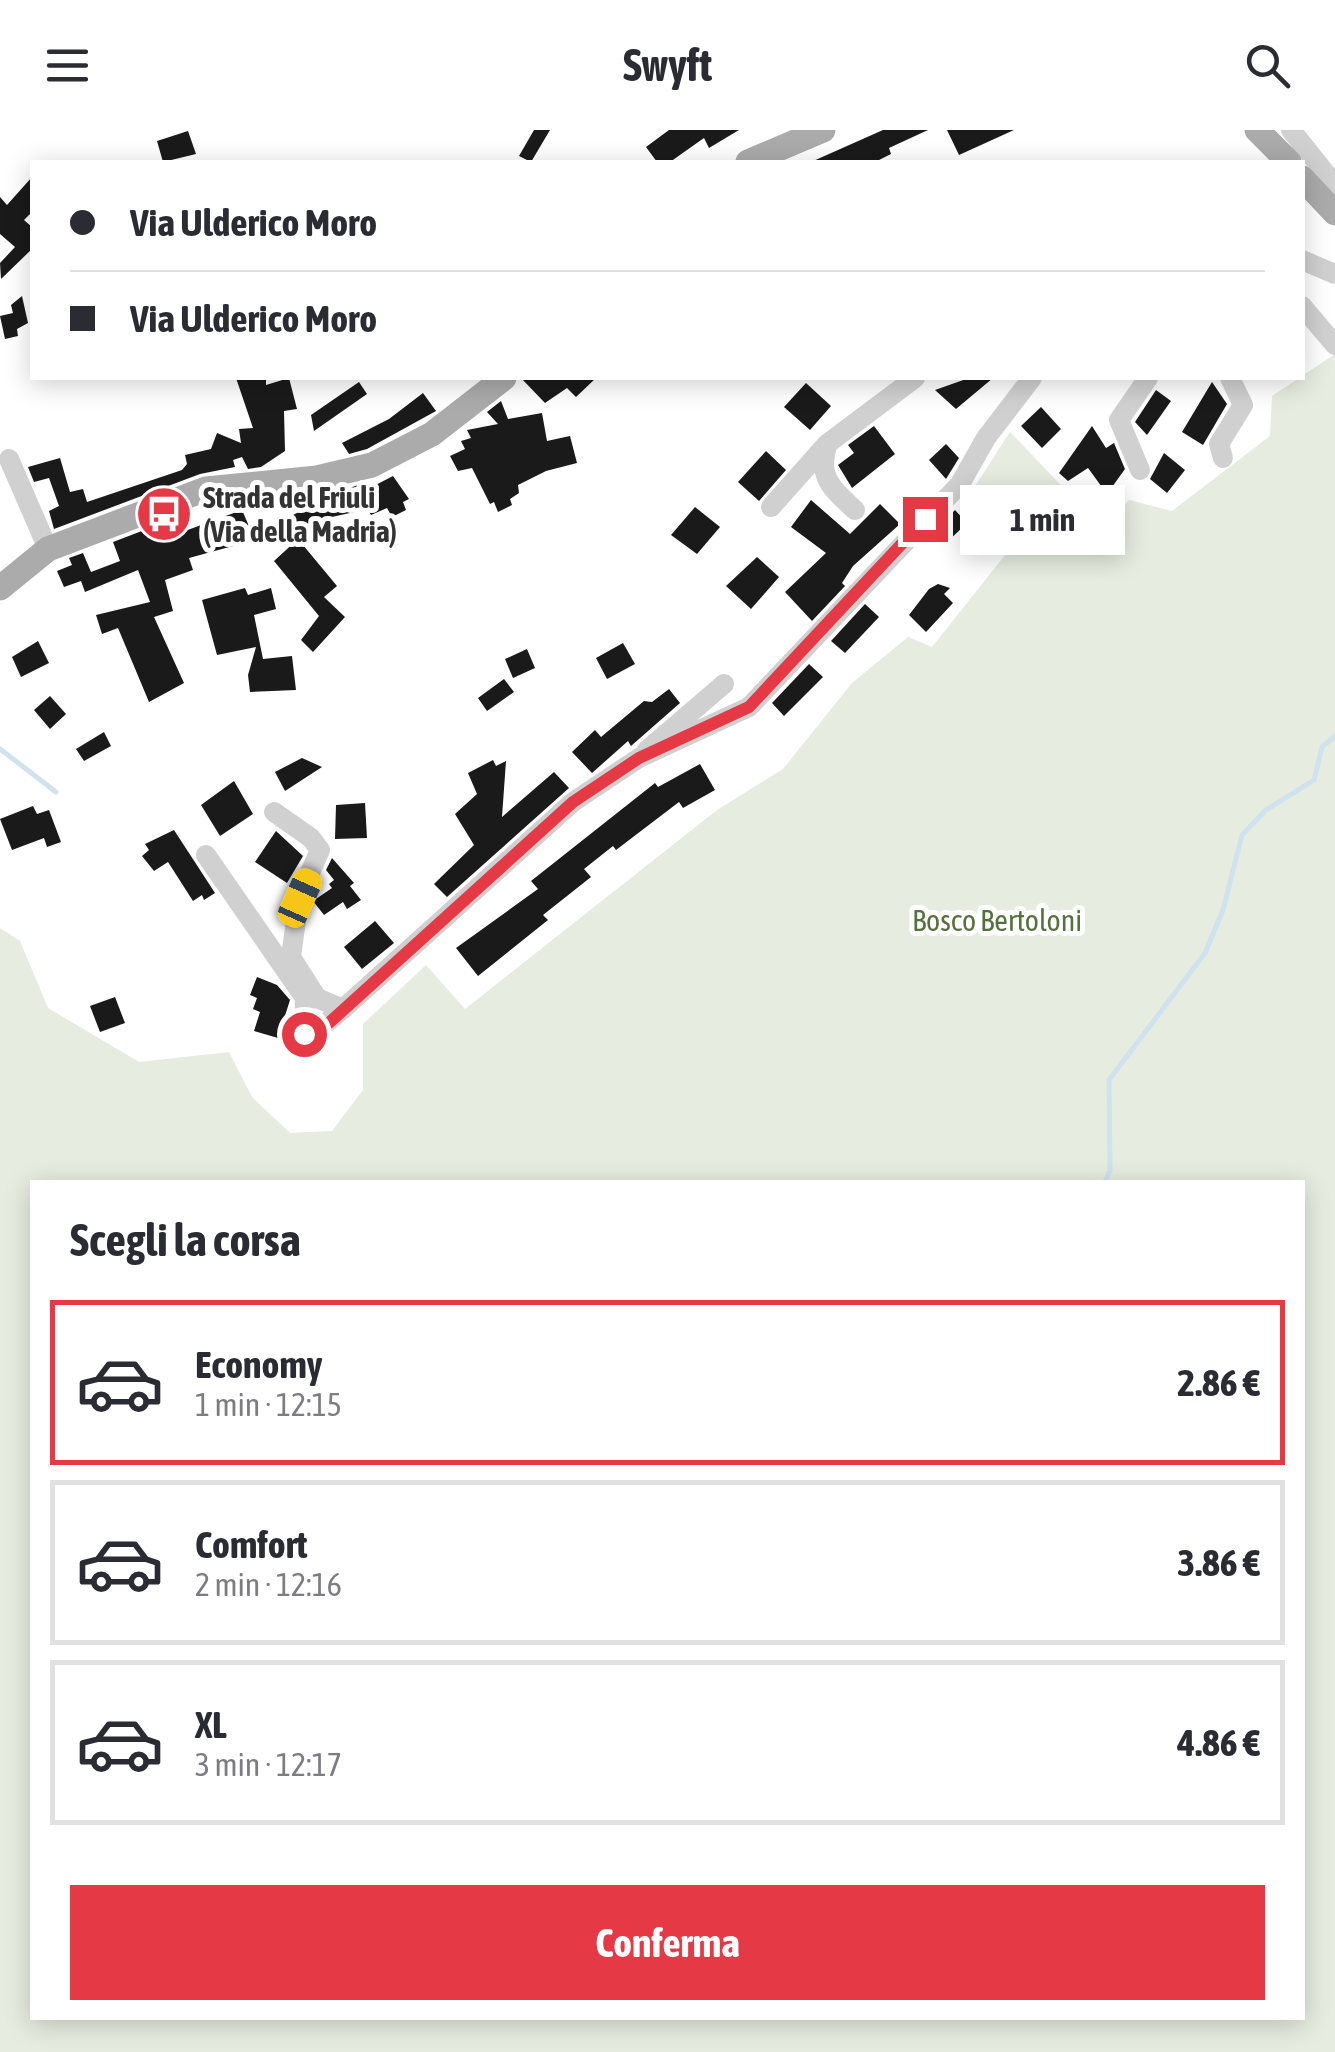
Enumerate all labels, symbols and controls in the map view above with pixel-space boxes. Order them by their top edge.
icon: menu [40,38,95,93]
icon: search [1240,38,1295,93]
text: Swyft [623,39,712,91]
text: Via Ulderico Moro [130,201,377,244]
text: Via Ulderico Moro [130,297,377,340]
place label: Strada del Friuli (Via della Madria) [203,480,397,548]
bus stop icon: Strada del Friuli (Via della Madria) [134,484,194,544]
callout: 1 min [960,484,1125,554]
route end [903,497,948,542]
text: 1 min [1010,501,1075,538]
car [274,864,326,932]
park label: Bosco Bertoloni [912,903,1082,937]
route start [282,1012,327,1057]
text: Scegli la corsa [70,1214,301,1266]
icon: car [75,1338,165,1428]
text: Economy [195,1343,322,1386]
text: 2.86 € [1177,1361,1260,1404]
text: 1 min · 12:15 [195,1386,342,1423]
icon: car [75,1518,165,1608]
text: Comfort [195,1523,307,1566]
text: 3.86 € [1177,1541,1260,1584]
text: 2 min · 12:16 [195,1566,342,1603]
icon: car [75,1698,165,1788]
text: XL [195,1703,227,1746]
text: 4.86 € [1177,1721,1260,1764]
text: 3 min · 12:17 [195,1746,342,1783]
button: Conferma [70,1885,1265,2000]

